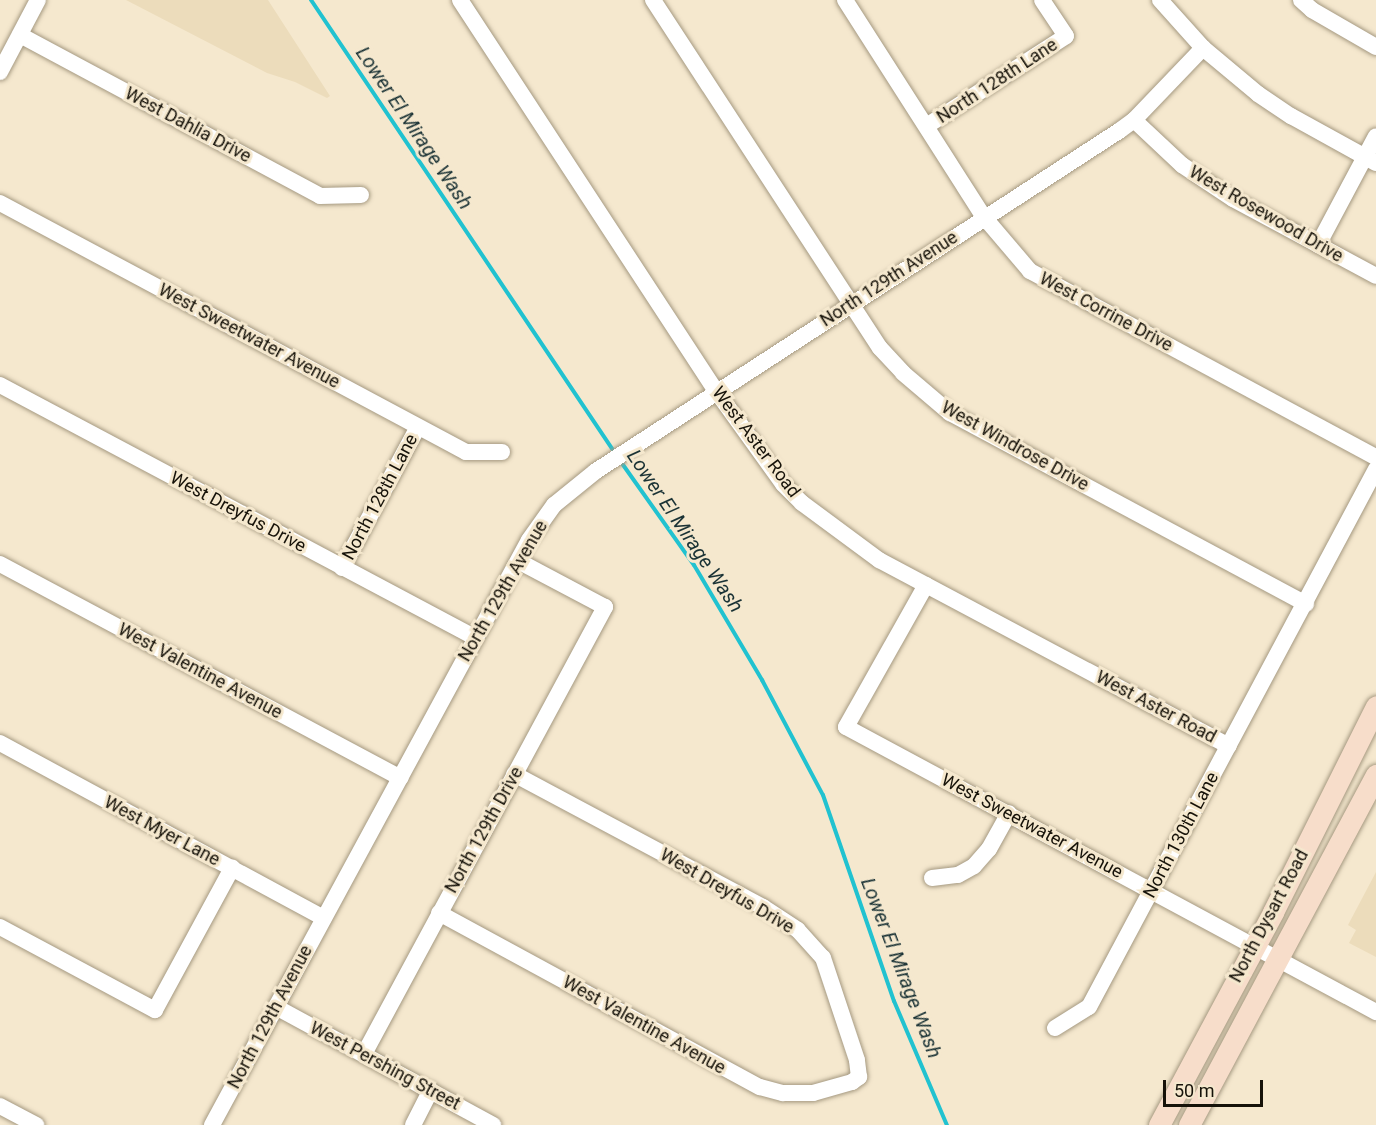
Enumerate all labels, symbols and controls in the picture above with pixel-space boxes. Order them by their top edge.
street label: North 128th Lane [933,34,1061,128]
water label: Lower El Mirage Wash [351,42,477,214]
street label: West Dahlia Drive [121,83,255,167]
street label: West Rosewood Drive [1185,161,1347,267]
street label: North 129th Avenue [816,227,962,331]
street label: West Corrine Drive [1036,268,1176,356]
street label: West Sweetwater Avenue [155,279,343,393]
street label: West Aster Road [707,382,805,502]
street label: West Windrose Drive [937,396,1093,496]
street label: North 128th Lane [338,430,422,564]
water label: Lower El Mirage Wash [622,445,748,617]
street label: West Dreyfus Drive [166,467,310,557]
street label: North 129th Avenue [454,517,552,665]
street label: West Valentine Avenue [114,619,286,723]
street label: West Aster Road [1092,666,1220,748]
street label: North 129th Drive [440,763,528,897]
street label: North 130th Lane [1139,768,1223,902]
street label: West Sweetwater Avenue [938,769,1126,883]
street label: West Myer Lane [100,791,224,871]
street label: West Dreyfus Drive [656,844,798,938]
street label: North Dysart Road [1225,846,1313,986]
water label: Lower El Mirage Wash [856,874,946,1062]
street label: North 129th Avenue [223,942,317,1092]
street label: West Valentine Avenue [559,971,729,1079]
street label: West Pershing Street [306,1017,464,1115]
scale bar [1166,1068,1266,1106]
text: 50 m [1174,1080,1214,1101]

